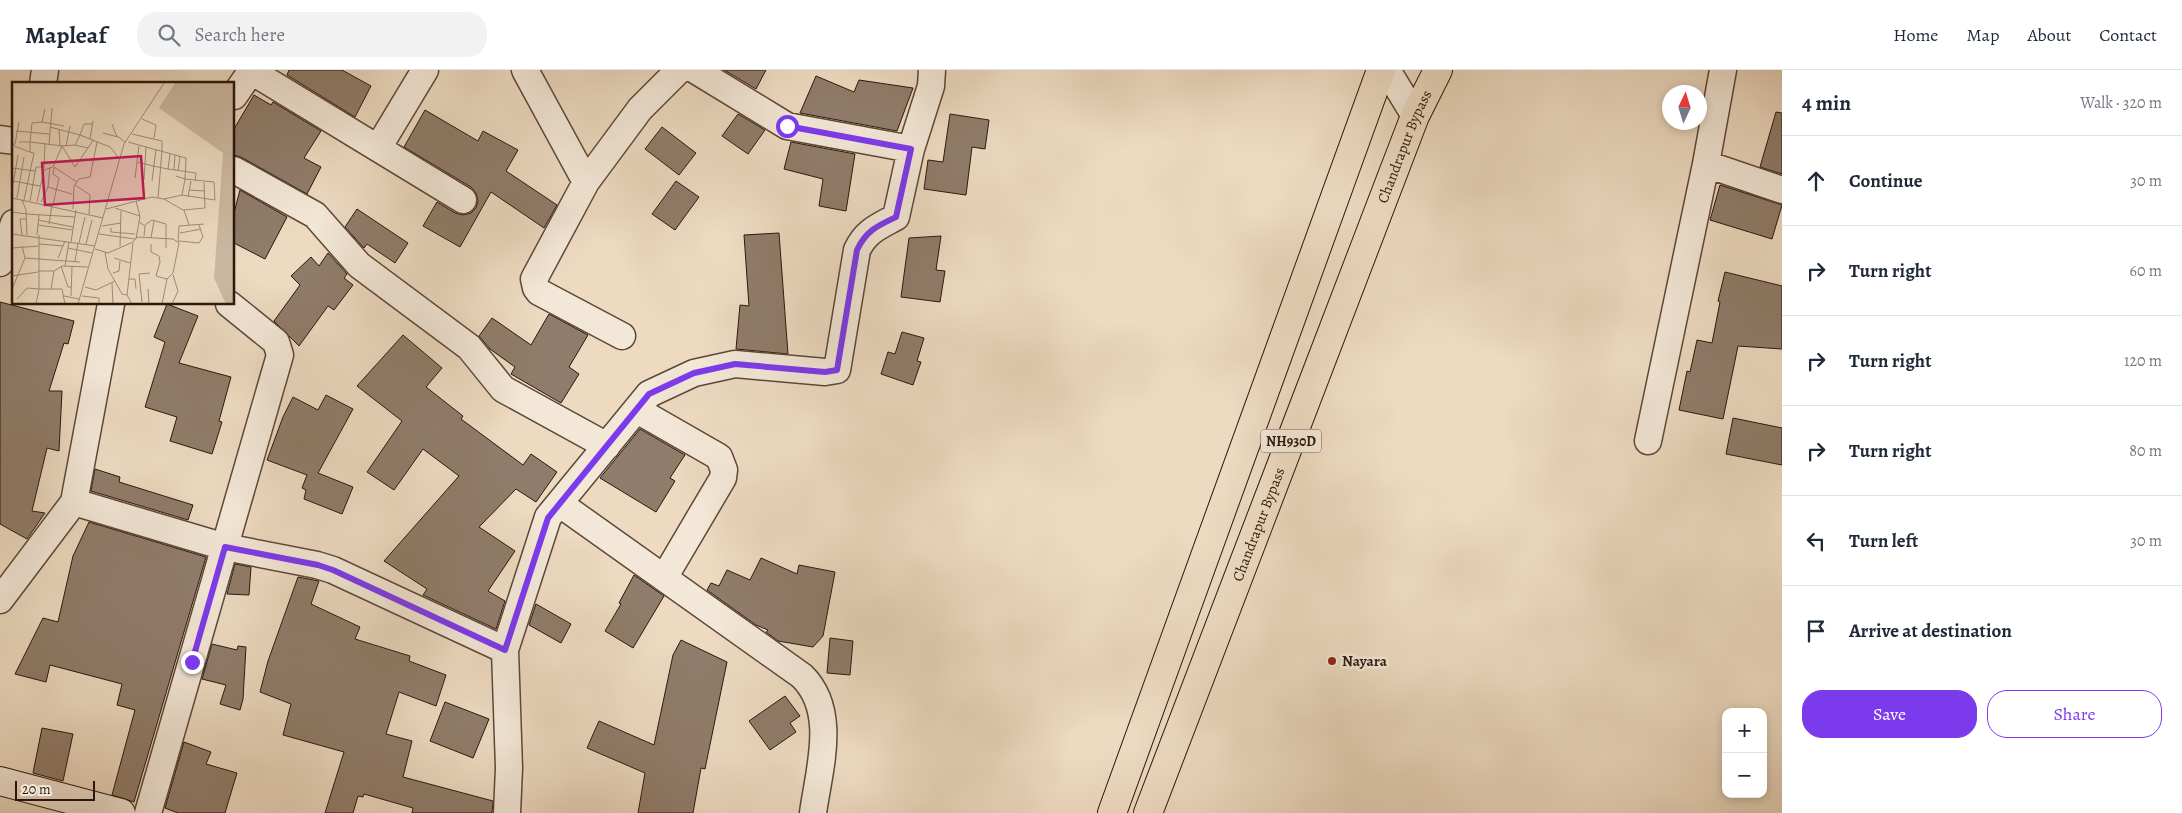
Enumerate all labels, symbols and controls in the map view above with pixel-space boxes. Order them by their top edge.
search box [137,12,487,57]
text: Mapleaf [25,19,107,51]
icon: search [155,21,183,49]
text: Search here [195,22,285,48]
text: Home [1893,23,1938,47]
text: Map [1966,23,1999,47]
text: About [2027,23,2071,47]
text: Contact [2099,23,2157,47]
inset map [12,82,235,305]
north arrow [1662,85,1707,130]
street label: Chandrapur Bypass [1373,87,1436,206]
text: 4 min [1802,89,1851,117]
text: Walk · 320 m [2080,92,2162,114]
route start [776,115,799,138]
icon: ahead [1802,167,1830,195]
text: Continue [1849,168,1923,194]
text: 30 m [2130,170,2162,192]
icon: right [1802,257,1830,285]
text: Turn right [1849,258,1931,284]
text: 60 m [2130,260,2162,282]
icon: right [1802,347,1830,375]
text: Turn right [1849,348,1931,374]
text: 120 m [2124,350,2162,372]
road number: NH930D [1261,430,1321,452]
icon: right [1802,437,1830,465]
text: Turn right [1849,438,1931,464]
text: 80 m [2129,440,2162,462]
street label: Chandrapur Bypass [1228,465,1289,584]
icon: left [1802,527,1830,555]
text: Turn left [1849,528,1918,554]
text: 30 m [2130,530,2162,552]
icon: arrive [1802,617,1830,645]
text: Arrive at destination [1849,618,2012,644]
route end [181,651,204,674]
place label: Nayara [1342,651,1388,671]
marker: Nayara [1326,655,1338,667]
button: Save [1802,690,1977,738]
button: Share [1987,690,2162,738]
map controls [1722,708,1767,798]
button: + [1722,708,1767,753]
button: − [1722,753,1767,798]
scale bar [15,778,95,801]
text: 20 m [22,780,51,799]

